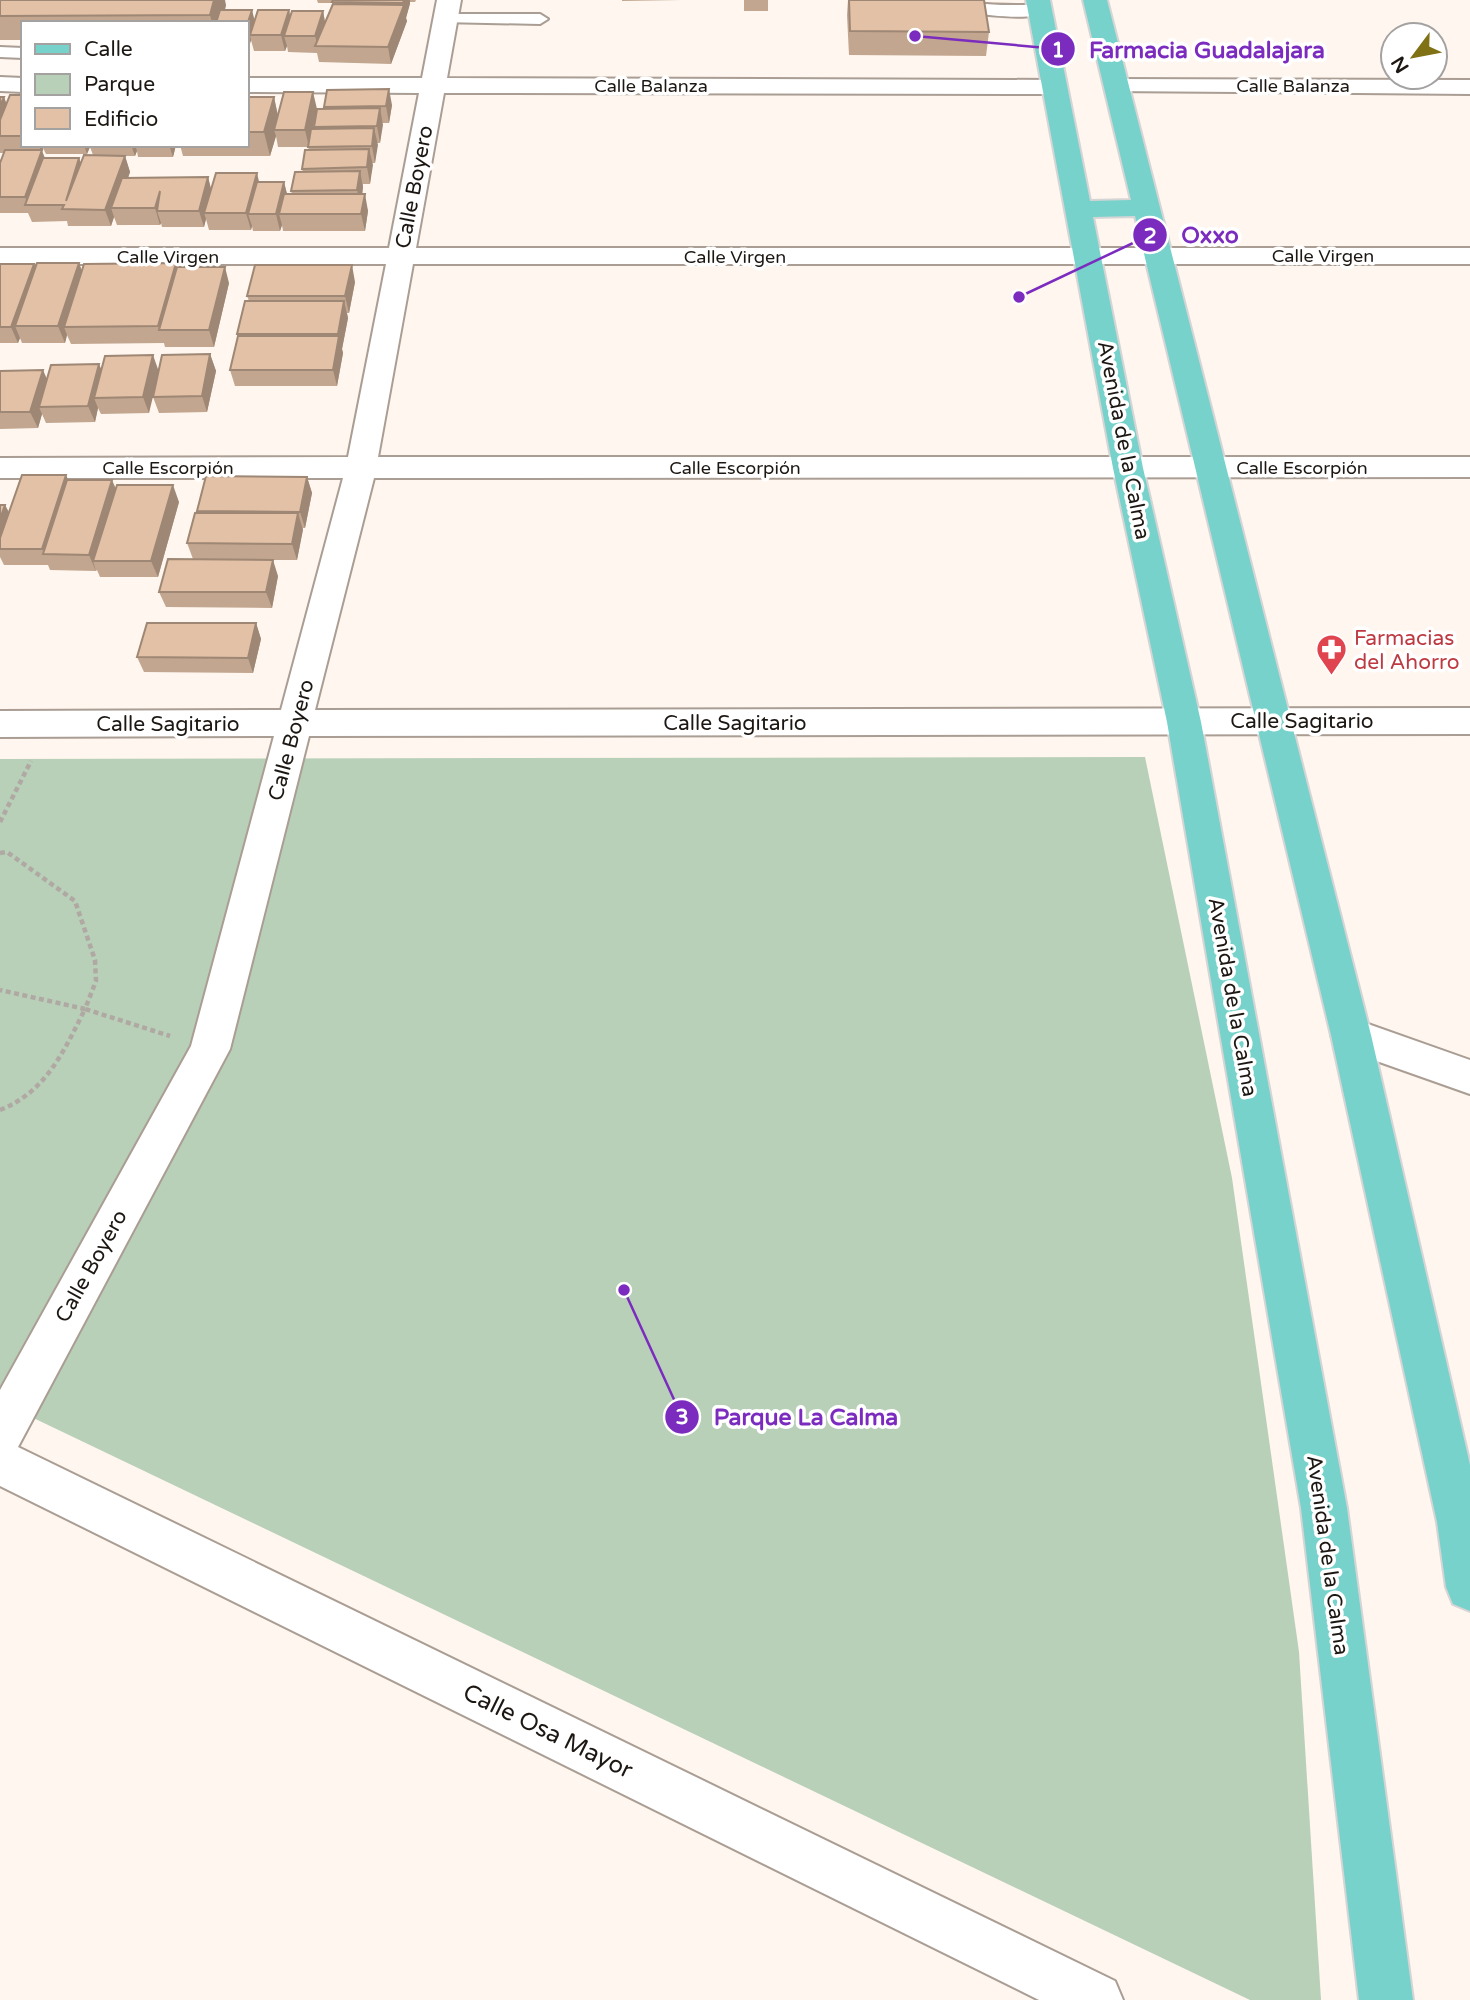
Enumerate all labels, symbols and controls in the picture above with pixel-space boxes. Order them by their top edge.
legend [21,21,248,147]
north arrow [1379,21,1449,91]
callout: Farmacia Guadalajara [1040,27,1339,71]
text: Calle [84,37,133,62]
text: Farmacia Guadalajara [1089,37,1325,65]
text: 1 [1051,38,1065,63]
text: N [1387,52,1414,77]
text: Parque [84,72,155,97]
street label: Calle Balanza [594,75,708,97]
street label: Calle Balanza [1236,75,1350,97]
text: Edificio [84,107,158,132]
street label: Calle Boyero [390,123,439,251]
callout: Oxxo [1133,213,1253,257]
text: Oxxo [1181,222,1239,250]
text: 2 [1143,224,1157,249]
street label: Calle Virgen [1272,245,1374,267]
street label: Calle Virgen [117,246,219,268]
street label: Calle Virgen [684,246,786,268]
street label: Avenida de la Calma [1092,339,1155,542]
street label: Calle Escorpión [102,457,234,479]
street label: Calle Escorpión [669,457,801,479]
street label: Calle Escorpión [1236,457,1368,479]
place label: Farmacias del Ahorro [1354,626,1459,675]
pharmacy icon: Farmacias del Ahorro [1314,633,1348,677]
street label: Calle Boyero [263,677,320,804]
street label: Calle Sagitario [1230,709,1374,734]
street label: Calle Sagitario [663,711,807,736]
street label: Calle Sagitario [96,712,240,737]
street label: Avenida de la Calma [1203,895,1262,1099]
street label: Calle Boyero [50,1206,133,1327]
callout: Parque La Calma [664,1395,912,1439]
text: Parque La Calma [714,1404,898,1432]
text: 3 [675,1405,689,1430]
street label: Avenida de la Calma [1301,1453,1354,1657]
street label: Calle Osa Mayor [458,1678,638,1785]

